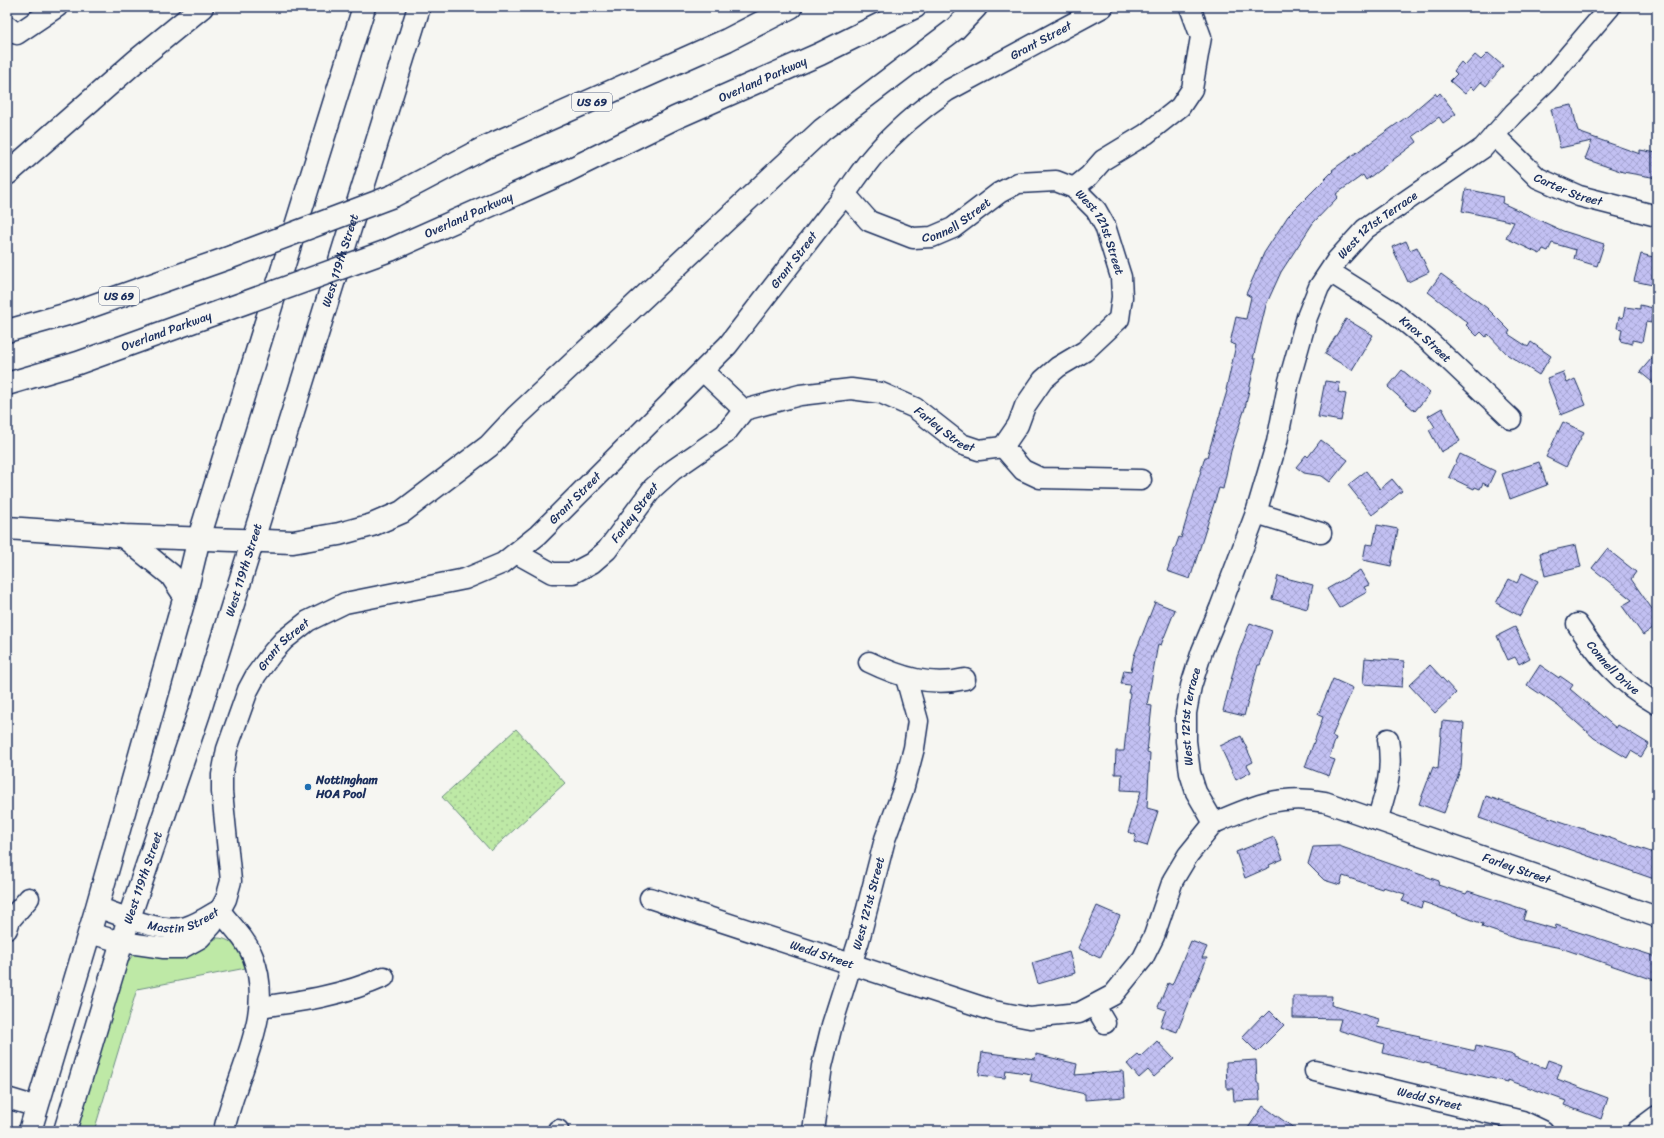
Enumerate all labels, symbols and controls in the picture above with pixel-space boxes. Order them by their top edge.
street label: Grant Street [1006,14,1077,66]
street label: Overland Parkway [715,50,811,109]
road number: US 69 [572,93,612,111]
street label: Carter Street [1530,166,1606,213]
street label: West 121st Street [1070,184,1131,278]
street label: Overland Parkway [421,185,517,244]
street label: West 121st Terrace [1332,185,1422,264]
street label: Connell Street [922,192,996,249]
street label: West 119th Street [315,211,365,310]
street label: Grant Street [764,226,824,293]
road number: US 69 [99,287,139,305]
street label: Overland Parkway [118,304,216,358]
street label: Knox Street [1394,310,1457,368]
street label: Farley Street [909,400,979,459]
street label: Grant Street [543,465,608,530]
street label: Farley Street [605,476,665,548]
street label: West 119th Street [219,520,268,619]
street label: Grant Street [252,612,316,676]
street label: Connell Drive [1581,636,1645,701]
street label: West 121st Terrace [1175,664,1207,767]
place label: Nottingham HOA Pool [315,769,378,805]
marker: Nottingham HOA Pool [303,782,313,792]
street label: West 119th Street [117,828,169,927]
street label: Farley Street [1479,846,1555,891]
street label: West 121st Street [846,854,891,952]
street label: Mastin Street [146,901,225,940]
street label: Wedd Street [787,934,857,975]
street label: Wedd Street [1395,1080,1464,1117]

